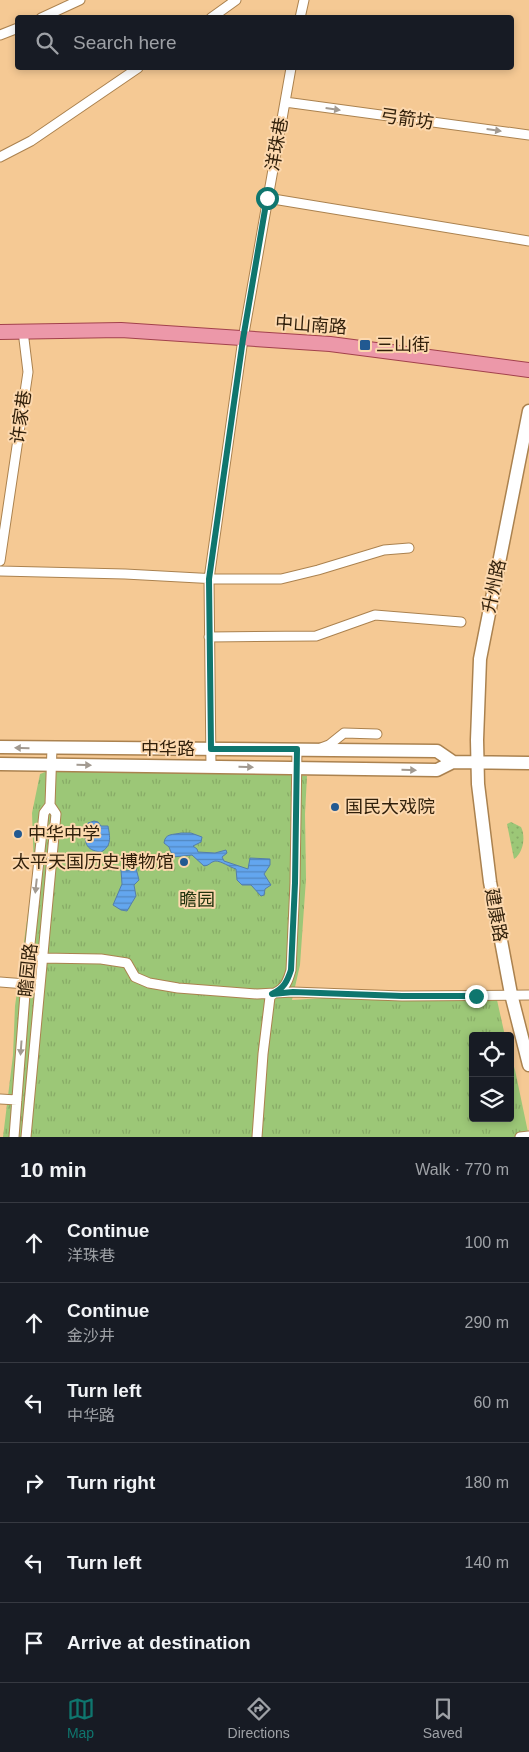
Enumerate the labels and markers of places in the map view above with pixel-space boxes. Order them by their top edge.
place label: 三山街 [376,335,430,355]
marker: 三山街 [358,338,372,352]
place label: 国民大戏院 [345,797,435,817]
marker: 国民大戏院 [329,801,341,813]
place label: 中华中学 [28,824,100,844]
marker: 中华中学 [12,828,24,840]
place label: 太平天国历史博物馆 [12,852,174,872]
marker: 太平天国历史博物馆 [178,856,190,868]

